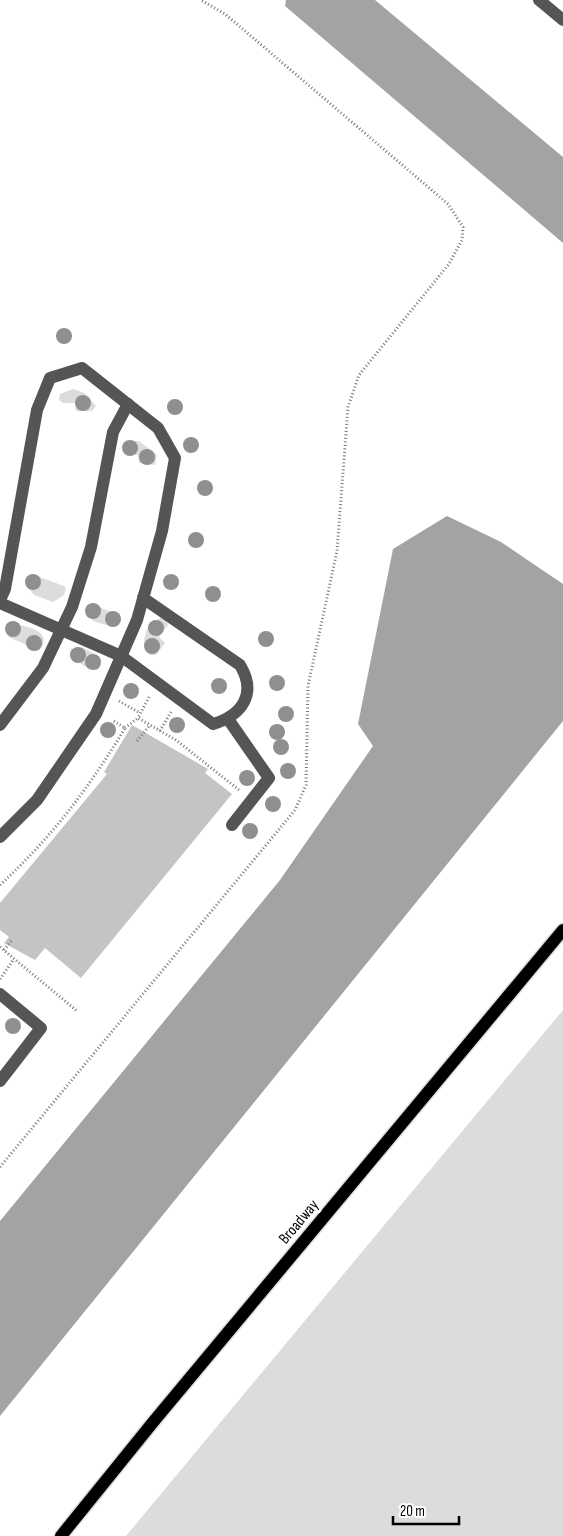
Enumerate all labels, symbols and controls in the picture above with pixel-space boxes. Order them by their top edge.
street label: Broadway [275,1196,323,1248]
scale bar [393,1494,459,1526]
text: 20 m [400,1502,425,1521]

